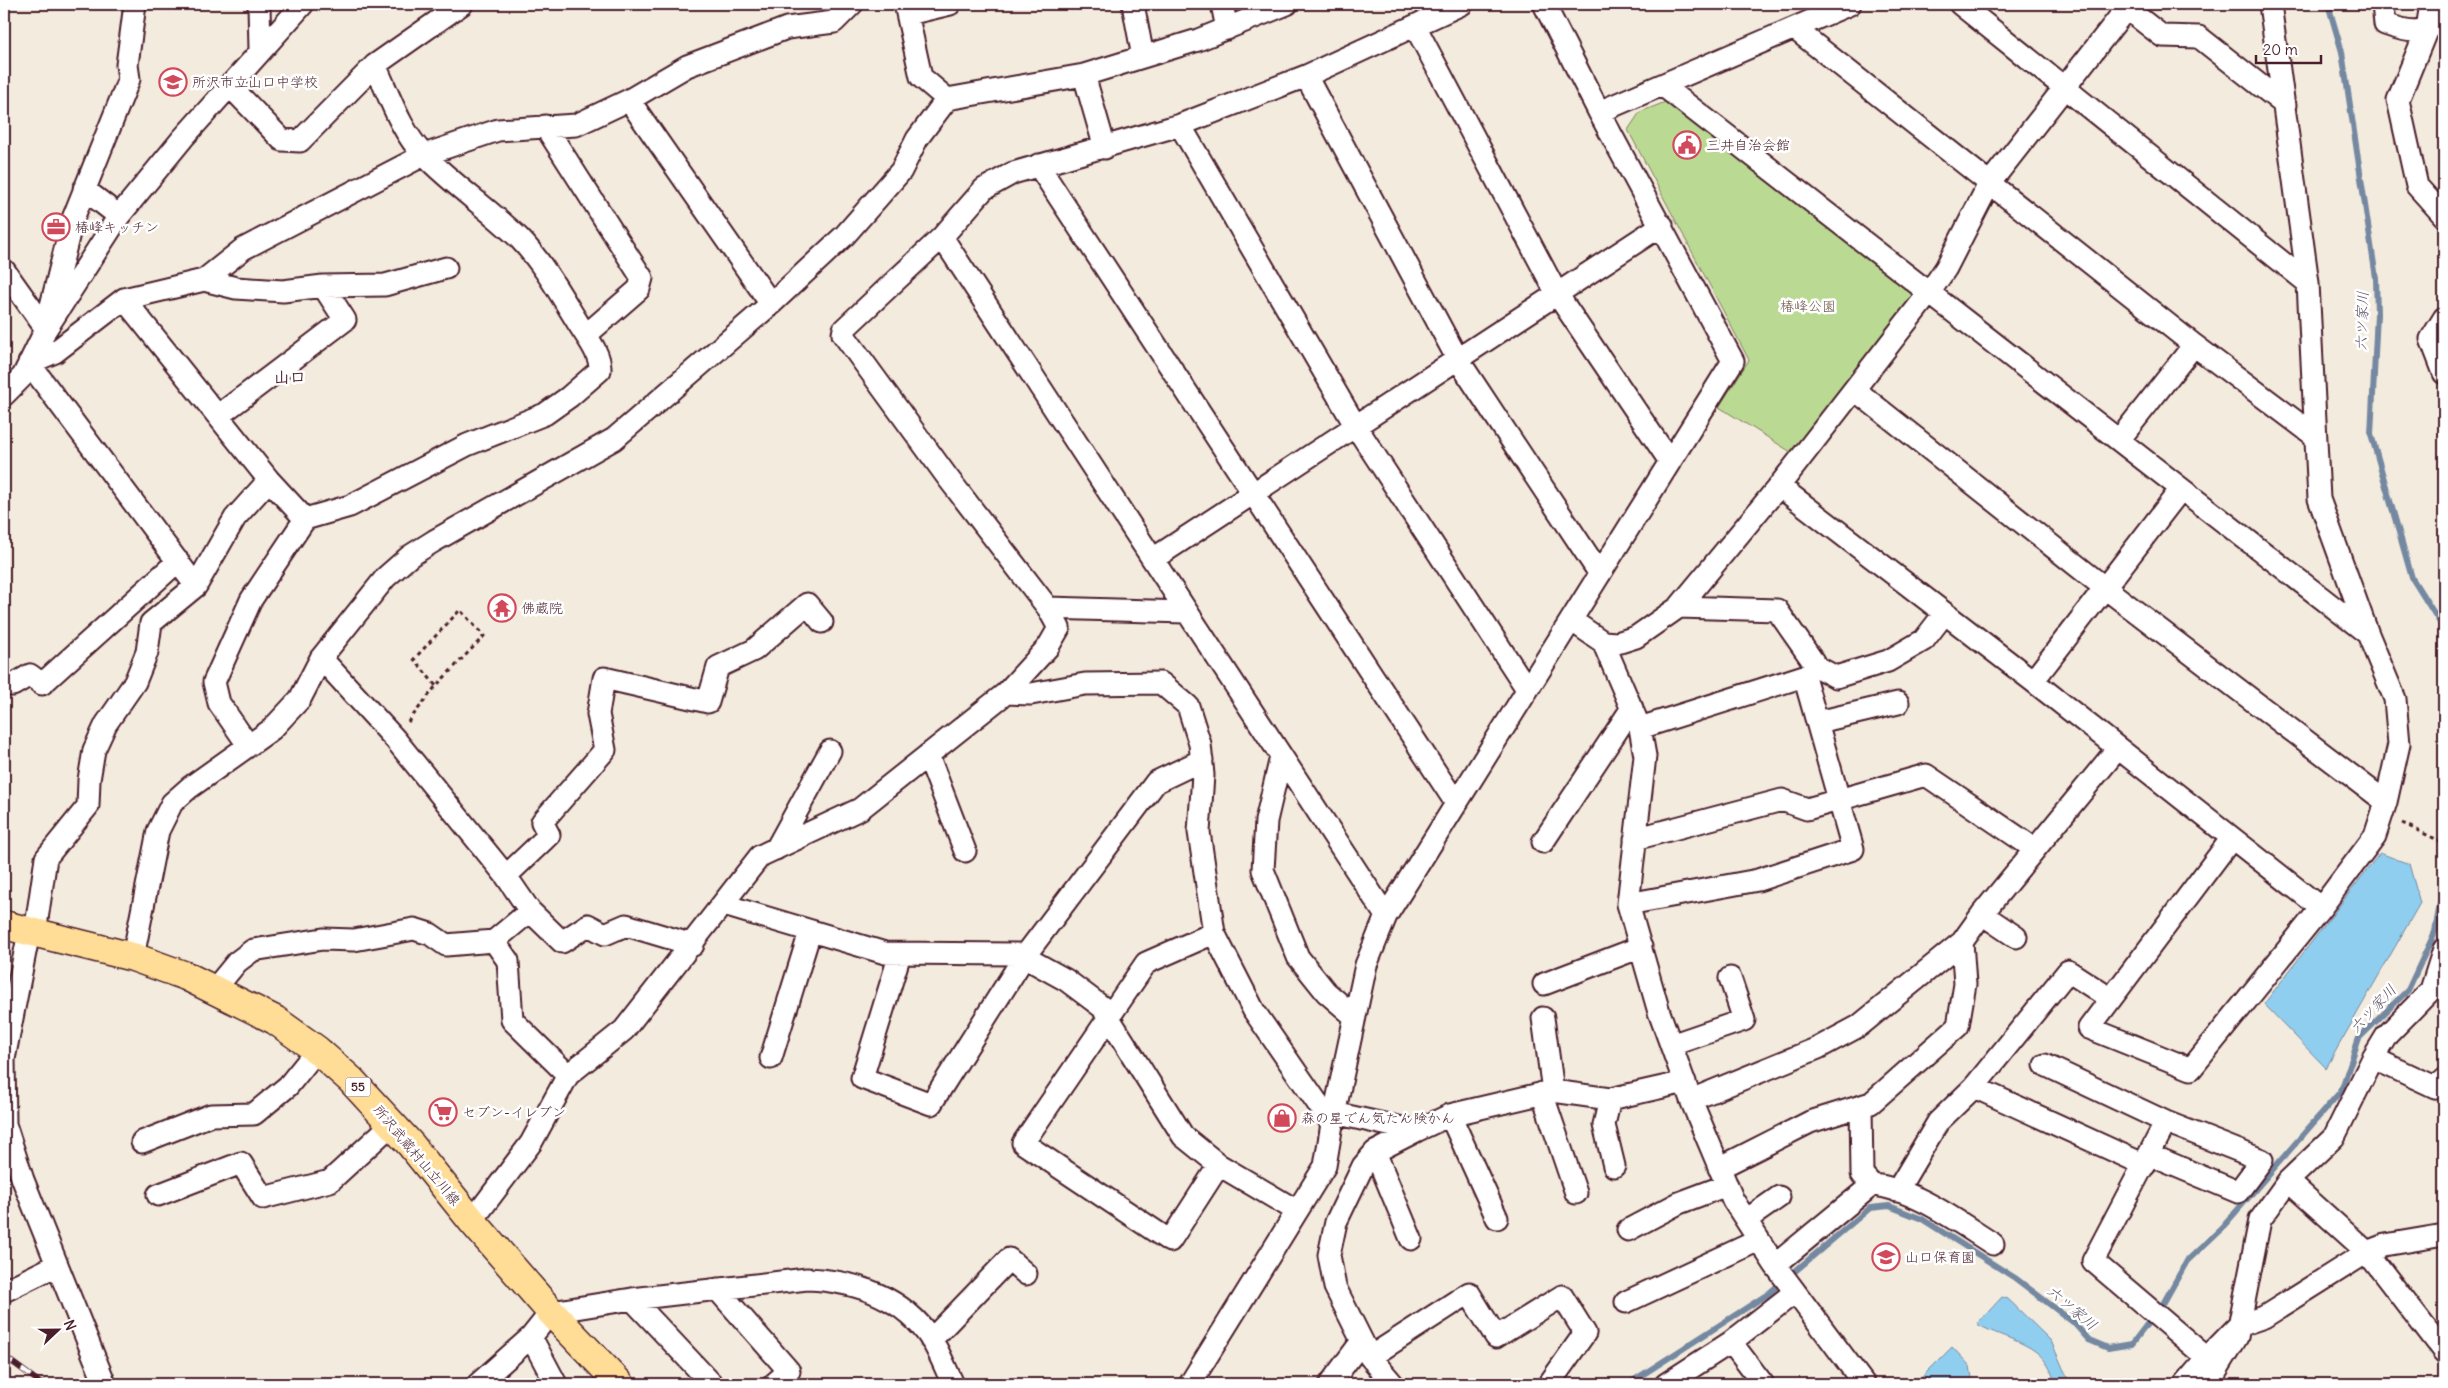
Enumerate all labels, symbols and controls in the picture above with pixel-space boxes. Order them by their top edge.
scale bar [2256,32,2320,64]
text: 20 m [2263,40,2298,59]
school or university icon: 所沢市立山口中学校 [158,67,188,97]
place label: 所沢市立山口中学校 [192,73,318,91]
public building icon: 三井自治会館 [1672,130,1702,160]
place label: 三井自治会館 [1706,136,1790,154]
office icon: 椿峰キッチン [41,212,71,242]
place label: 椿峰キッチン [75,218,159,236]
water label: 六ツ家川 [2351,291,2372,351]
park label: 椿峰公園 [1780,297,1836,315]
district label: 山口 [274,367,306,387]
temple icon: 佛蔵院 [487,593,517,623]
place label: 佛蔵院 [521,599,563,617]
water label: 六ツ家川 [2345,980,2400,1037]
road number: 55 [346,1078,370,1096]
supermarket icon: セブン-イレブン [428,1097,458,1127]
street label: 所沢武蔵村山立川線 [370,1101,464,1209]
place label: セブン-イレブン [462,1103,566,1121]
shop icon: 森の星でん気たん険かん [1267,1103,1297,1133]
place label: 森の星でん気たん険かん [1301,1109,1455,1127]
school or university icon: 山口保育園 [1871,1242,1901,1272]
place label: 山口保育園 [1905,1248,1975,1266]
water label: 六ツ家川 [2043,1281,2101,1334]
north arrow [32,1306,82,1356]
text: N [60,1317,80,1333]

